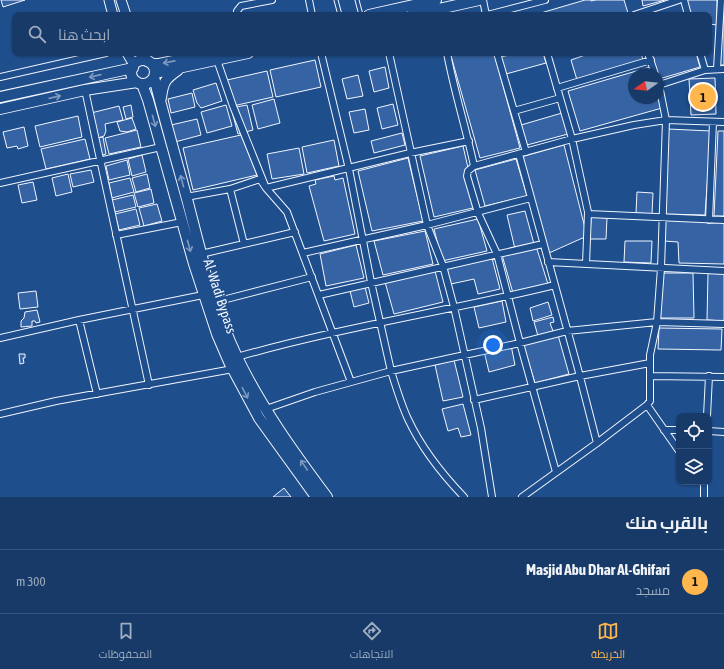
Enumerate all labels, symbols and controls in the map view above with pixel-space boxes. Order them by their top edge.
search box [12,12,712,56]
icon: search [26,23,48,45]
text: ابحث هنا [58,26,110,43]
one-way arrow [163,59,176,67]
north arrow [628,68,664,104]
one-way arrow [89,73,102,80]
pin: 1 [690,82,716,112]
one-way arrow [48,93,61,101]
one-way arrow [151,114,158,127]
one-way arrow [178,175,185,188]
one-way arrow [186,239,193,252]
street label: Al-Wadi Bypass [200,257,240,335]
your location [483,335,503,355]
one-way arrow [242,387,249,399]
map controls [676,413,712,485]
button: locate [676,413,712,449]
button: layers [676,449,712,485]
one-way arrow [300,460,308,471]
text: بالقرب منك [625,513,708,533]
text: Masjid Abu Dhar Al-Ghifari [526,561,670,578]
text: 300 m [16,574,46,589]
text: 1 [692,574,698,589]
text: مسجد [636,583,670,598]
tab: المحفوظات [99,620,152,664]
tab: الاتجاهات [350,620,393,664]
tab: الخريطة [591,620,625,664]

